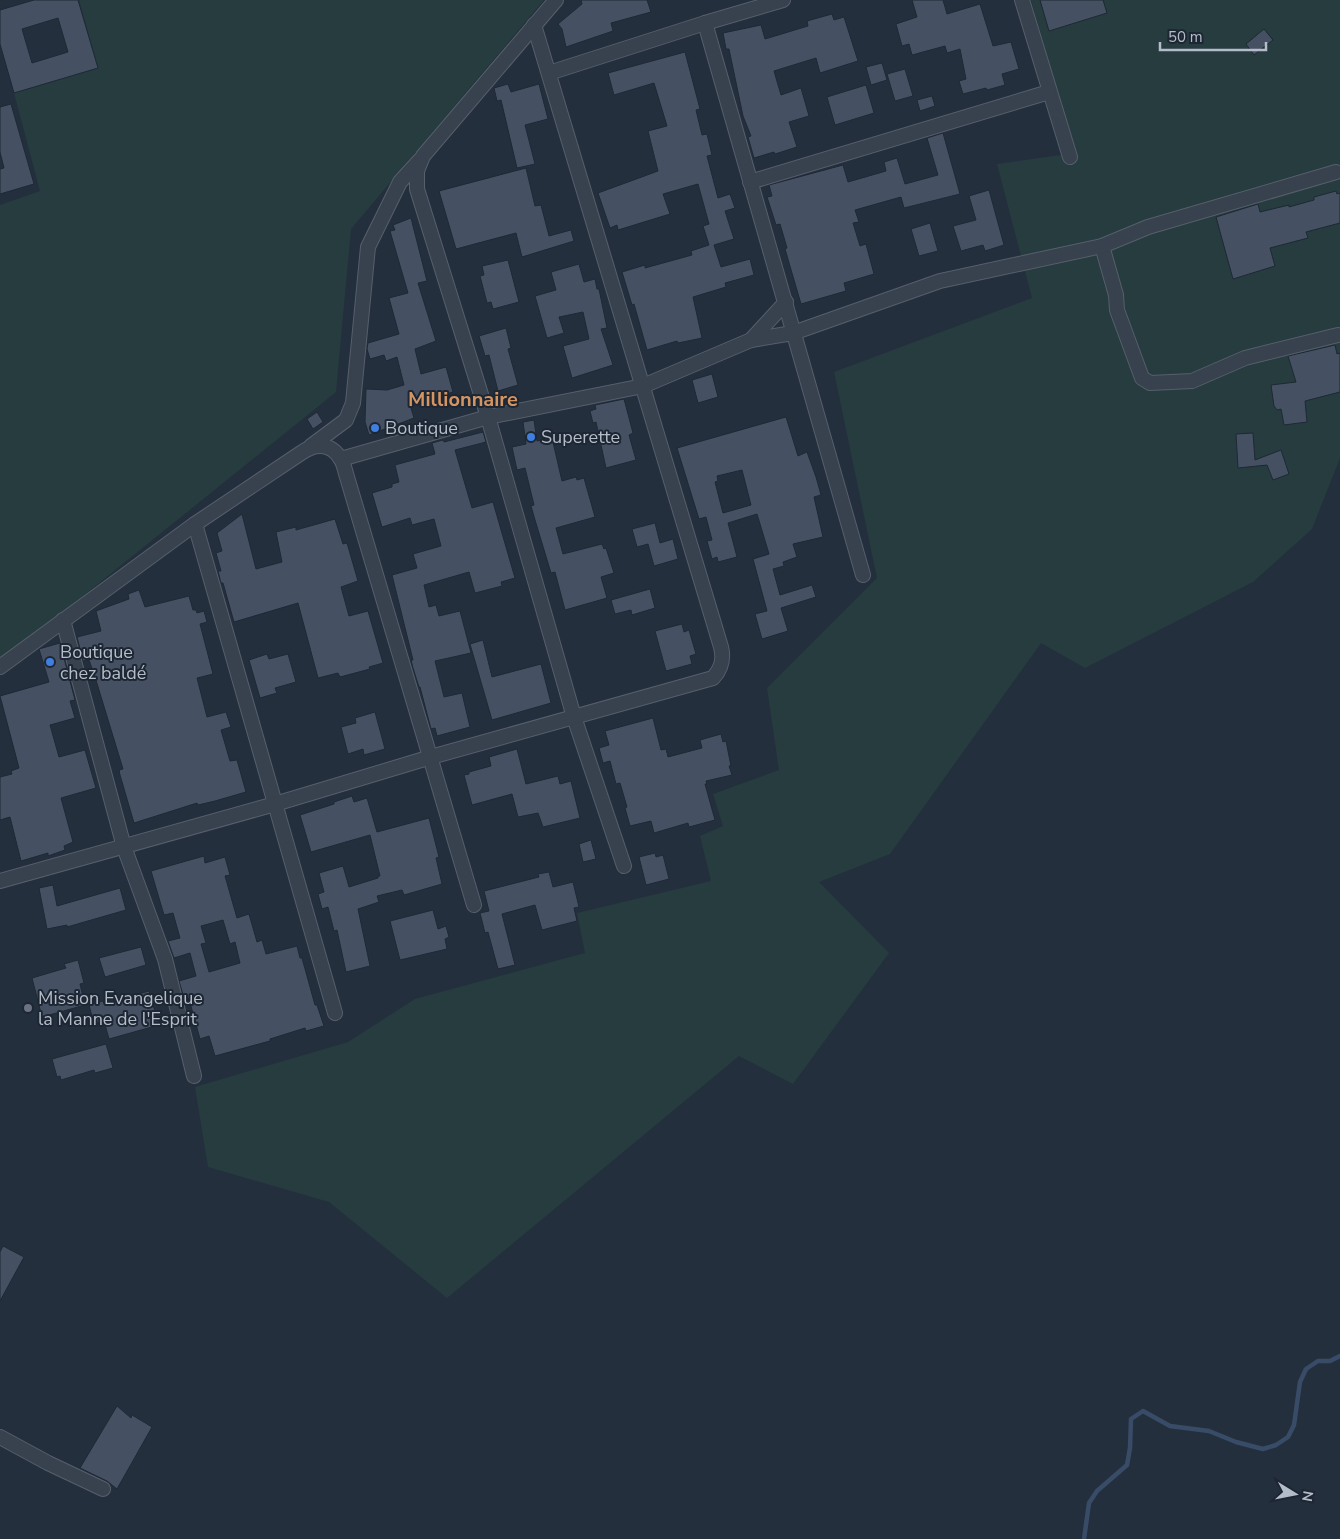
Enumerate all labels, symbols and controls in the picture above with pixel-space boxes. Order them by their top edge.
scale bar [1160,20,1266,52]
text: 50 m [1168,27,1203,47]
district label: Millionnaire [408,386,518,413]
place label: Boutique [385,416,458,440]
marker: Boutique [369,422,381,434]
place label: Superette [541,425,620,449]
marker: Superette [525,431,537,443]
place label: Boutique chez baldé [60,640,146,685]
marker: Boutique chez baldé [44,656,56,668]
place label: Mission Evangelique la Manne de l'Esprit [38,986,203,1031]
marker: Mission Evangelique la Manne de l'Esprit [22,1002,34,1014]
north arrow [1270,1469,1320,1519]
text: N [1297,1489,1318,1503]

